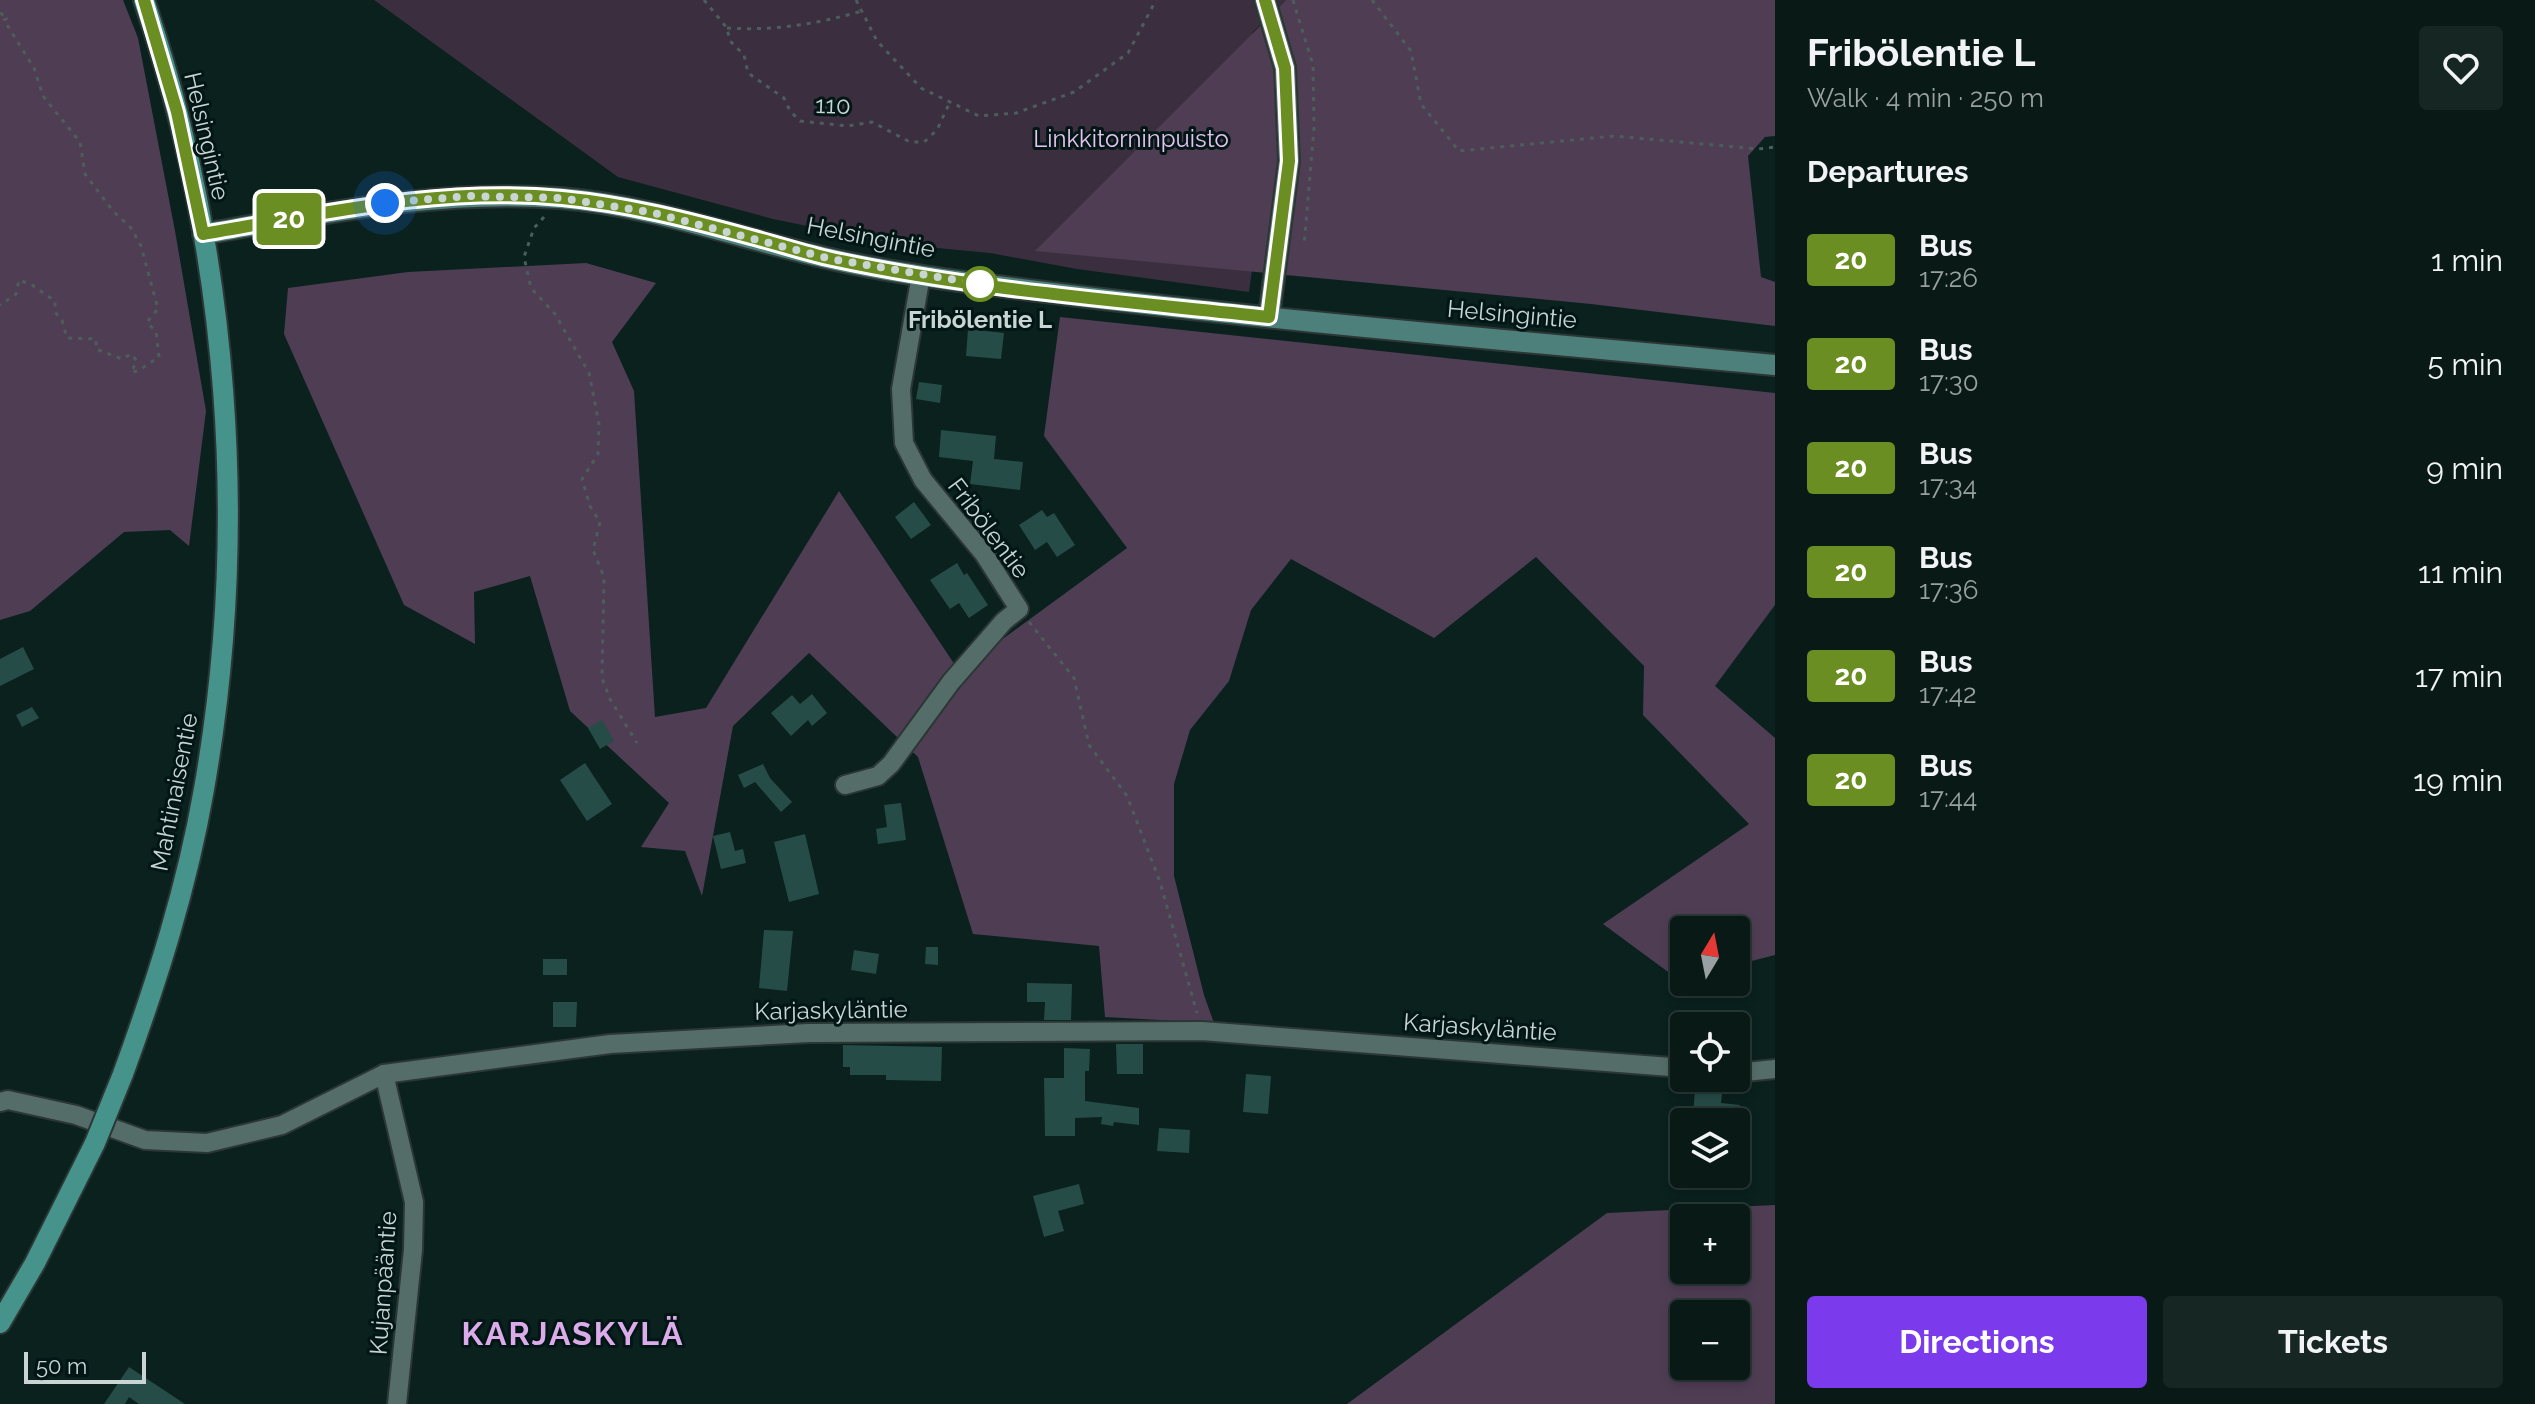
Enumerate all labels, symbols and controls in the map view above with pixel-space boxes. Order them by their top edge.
button: heart [2419,26,2503,110]
text: Fribölentie L [1807,30,2035,75]
street label: Helsingintie [178,69,236,203]
text: Walk · 4 min · 250 m [1807,83,2044,113]
street label: 110 [815,90,851,120]
park label: Linkkitorninpuisto [1033,124,1229,153]
text: Departures [1807,154,1969,189]
your location [365,183,405,223]
line badge: 20 [253,193,325,245]
text: 20 [273,202,305,235]
street label: Helsingintie [804,210,938,264]
text: Bus [1919,228,1973,263]
text: 20 [1835,243,1867,276]
text: 1 min [2431,243,2503,278]
text: 17:26 [1919,263,1978,293]
marker: Fribölentie L [963,267,997,301]
street label: Helsingintie [1446,294,1578,334]
place label: Fribölentie L [908,305,1052,334]
text: Bus [1919,332,1973,367]
text: 20 [1835,347,1867,380]
text: 5 min [2427,347,2503,382]
text: 17:30 [1919,367,1979,397]
text: Bus [1919,436,1973,471]
text: 20 [1835,451,1867,484]
text: 9 min [2426,451,2503,486]
text: 17:34 [1919,471,1977,501]
street label: Fribölentie [942,472,1036,584]
text: Bus [1919,540,1973,575]
text: 20 [1835,555,1867,588]
text: 11 min [2418,555,2503,590]
text: 17:36 [1919,575,1978,605]
text: Bus [1919,644,1973,679]
text: 20 [1835,659,1867,692]
text: 17 min [2415,659,2503,694]
text: 17:42 [1919,679,1977,709]
street label: Mahtinaisentie [144,711,204,873]
text: Bus [1919,748,1973,783]
text: 20 [1835,763,1867,796]
text: 19 min [2413,763,2503,798]
text: 17:44 [1919,783,1977,813]
north arrow [1670,916,1750,996]
map controls [1670,916,1750,1380]
street label: Karjaskyläntie [754,994,908,1026]
street label: Karjaskyläntie [1402,1007,1558,1047]
button: locate [1670,1012,1750,1092]
button: layers [1670,1108,1750,1188]
button: + [1670,1204,1750,1284]
street label: Kujanpääntie [364,1210,402,1356]
button: Directions [1807,1296,2147,1388]
button: Tickets [2163,1296,2503,1388]
button: − [1670,1300,1750,1380]
district label: KARJASKYLÄ [462,1315,684,1352]
scale bar [24,1348,146,1384]
text: 50 m [36,1353,87,1379]

